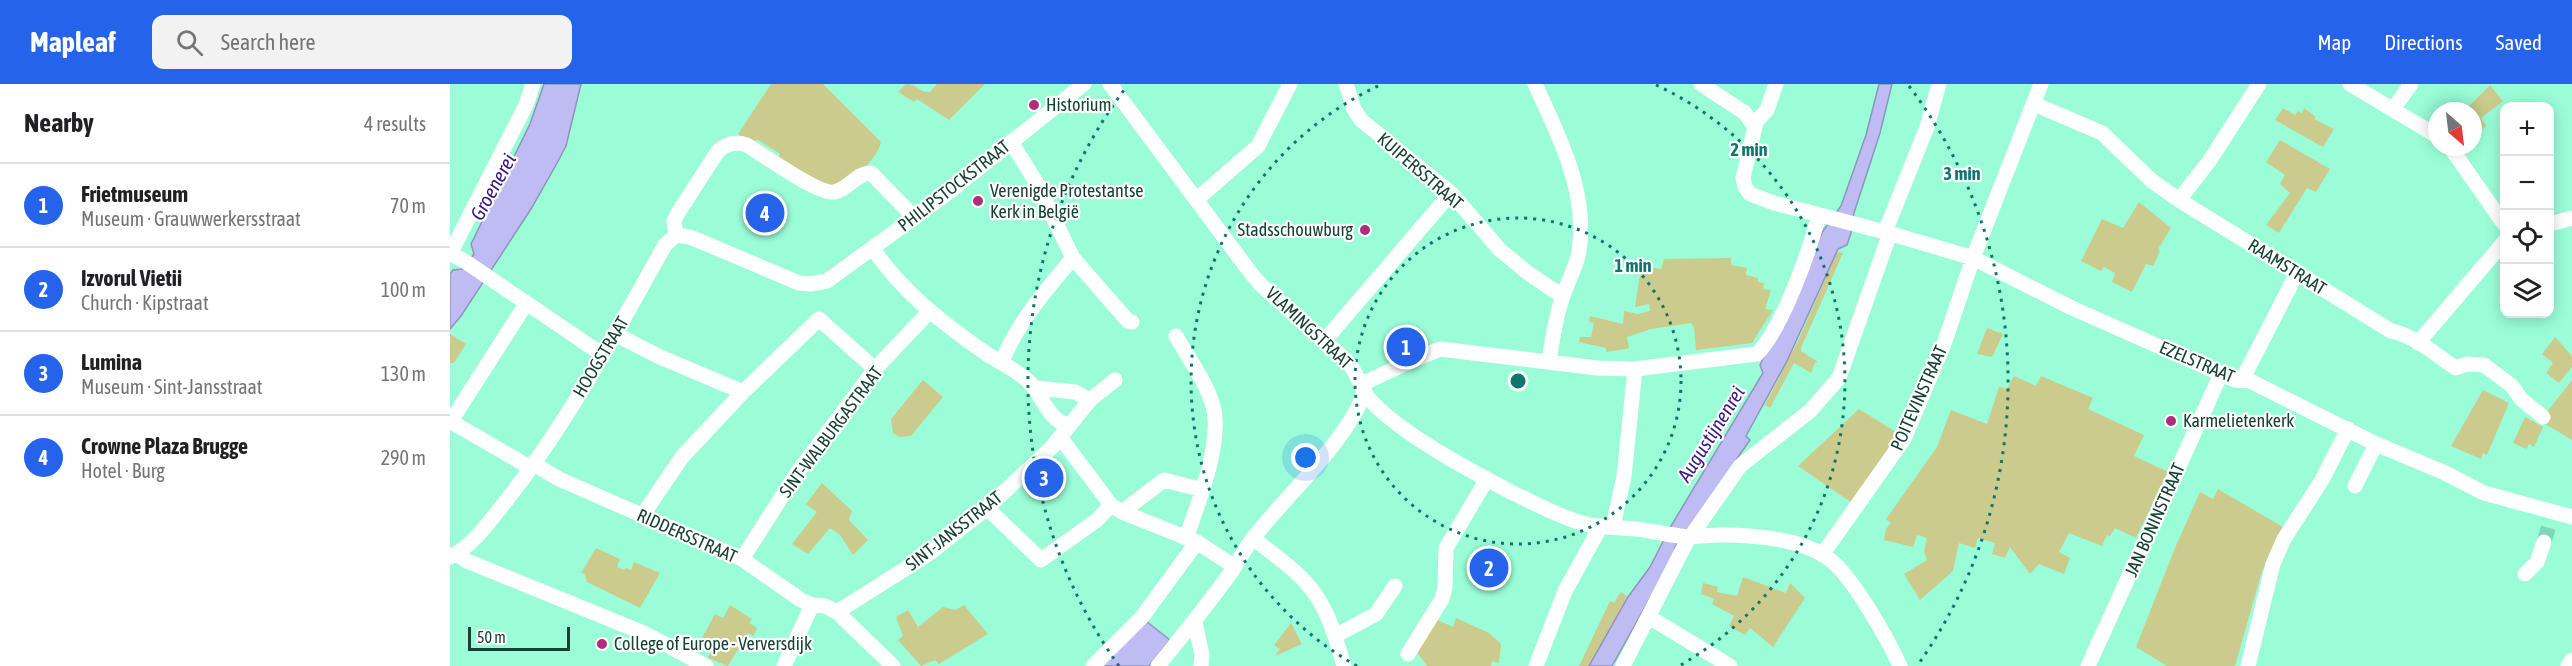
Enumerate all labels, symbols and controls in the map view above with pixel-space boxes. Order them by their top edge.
search box [152,15,572,69]
text: Mapleaf [30,26,116,58]
icon: search [173,26,206,59]
text: Search here [221,29,316,55]
text: Map [2317,30,2351,54]
text: Directions [2384,30,2463,54]
text: Saved [2496,30,2542,54]
place label: Historium [1046,94,1112,115]
marker: Historium [1027,98,1041,112]
north arrow [2428,102,2482,156]
map controls [2500,102,2554,318]
button: + [2500,102,2554,156]
text: Nearby [24,108,94,138]
text: 4 results [364,112,426,135]
street label: KUIPERSSTRAAT [1373,128,1467,213]
street label: PHILIPSTOCKSTRAAT [894,135,1014,236]
text: 2 min [1731,139,1768,160]
water label: Groenerei [465,149,520,224]
button: − [2500,156,2554,210]
text: 3 min [1944,163,1981,184]
place label: Verenigde Protestantse Kerk in België [990,180,1143,222]
text: Frietmuseum [81,181,188,207]
pin: 4 [746,190,784,236]
text: 1 [39,194,48,217]
text: 70 m [390,194,426,217]
marker: Verenigde Protestantse Kerk in België [971,194,985,208]
text: Museum · Grauwwerkersstraat [81,207,301,230]
button: locate [2500,210,2554,264]
place label: Stadsschouwburg [1238,219,1353,240]
marker: Stadsschouwburg [1358,223,1372,237]
street label: RAAMSTRAAT [2244,234,2330,299]
text: 1 min [1615,255,1652,276]
button: layers [2500,264,2554,318]
text: Izvorul Vietii [81,265,182,291]
text: 2 [39,278,48,301]
text: 100 m [381,278,426,301]
street label: VLAMINGSTRAAT [1262,282,1357,373]
text: Church · Kipstraat [81,291,209,314]
street label: HOOGSTRAAT [568,313,633,401]
pin: 1 [1386,324,1426,370]
street label: EZELSTRAAT [2156,336,2238,387]
street label: POITEVINSTRAAT [1886,342,1951,454]
text: Lumina [81,349,142,375]
text: 3 [39,362,48,385]
text: 130 m [381,362,426,385]
street label: SINT-WALBURGASTRAAT [775,362,887,501]
centre of rings [1508,371,1528,391]
text: Museum · Sint-Jansstraat [81,375,263,398]
water label: Augustijnenrei [1672,382,1749,486]
place label: Karmelietenkerk [2183,410,2294,431]
marker: Karmelietenkerk [2164,414,2178,428]
text: Crowne Plaza Brugge [81,433,248,459]
your location [1291,443,1320,472]
text: 4 [39,446,48,469]
text: 290 m [381,446,426,469]
pin: 3 [1024,456,1064,500]
text: Hotel · Burg [81,459,165,482]
street label: JAN BONINSTRAAT [2120,460,2189,580]
street label: SINT-JANSSTRAAT [901,486,1006,575]
street label: RIDDERSSTRAAT [634,504,741,567]
pin: 2 [1470,546,1508,590]
scale bar [468,624,570,652]
text: 50 m [477,628,506,646]
place label: College of Europe - Verversdijk [614,633,812,654]
marker: College of Europe - Verversdijk [595,637,609,651]

